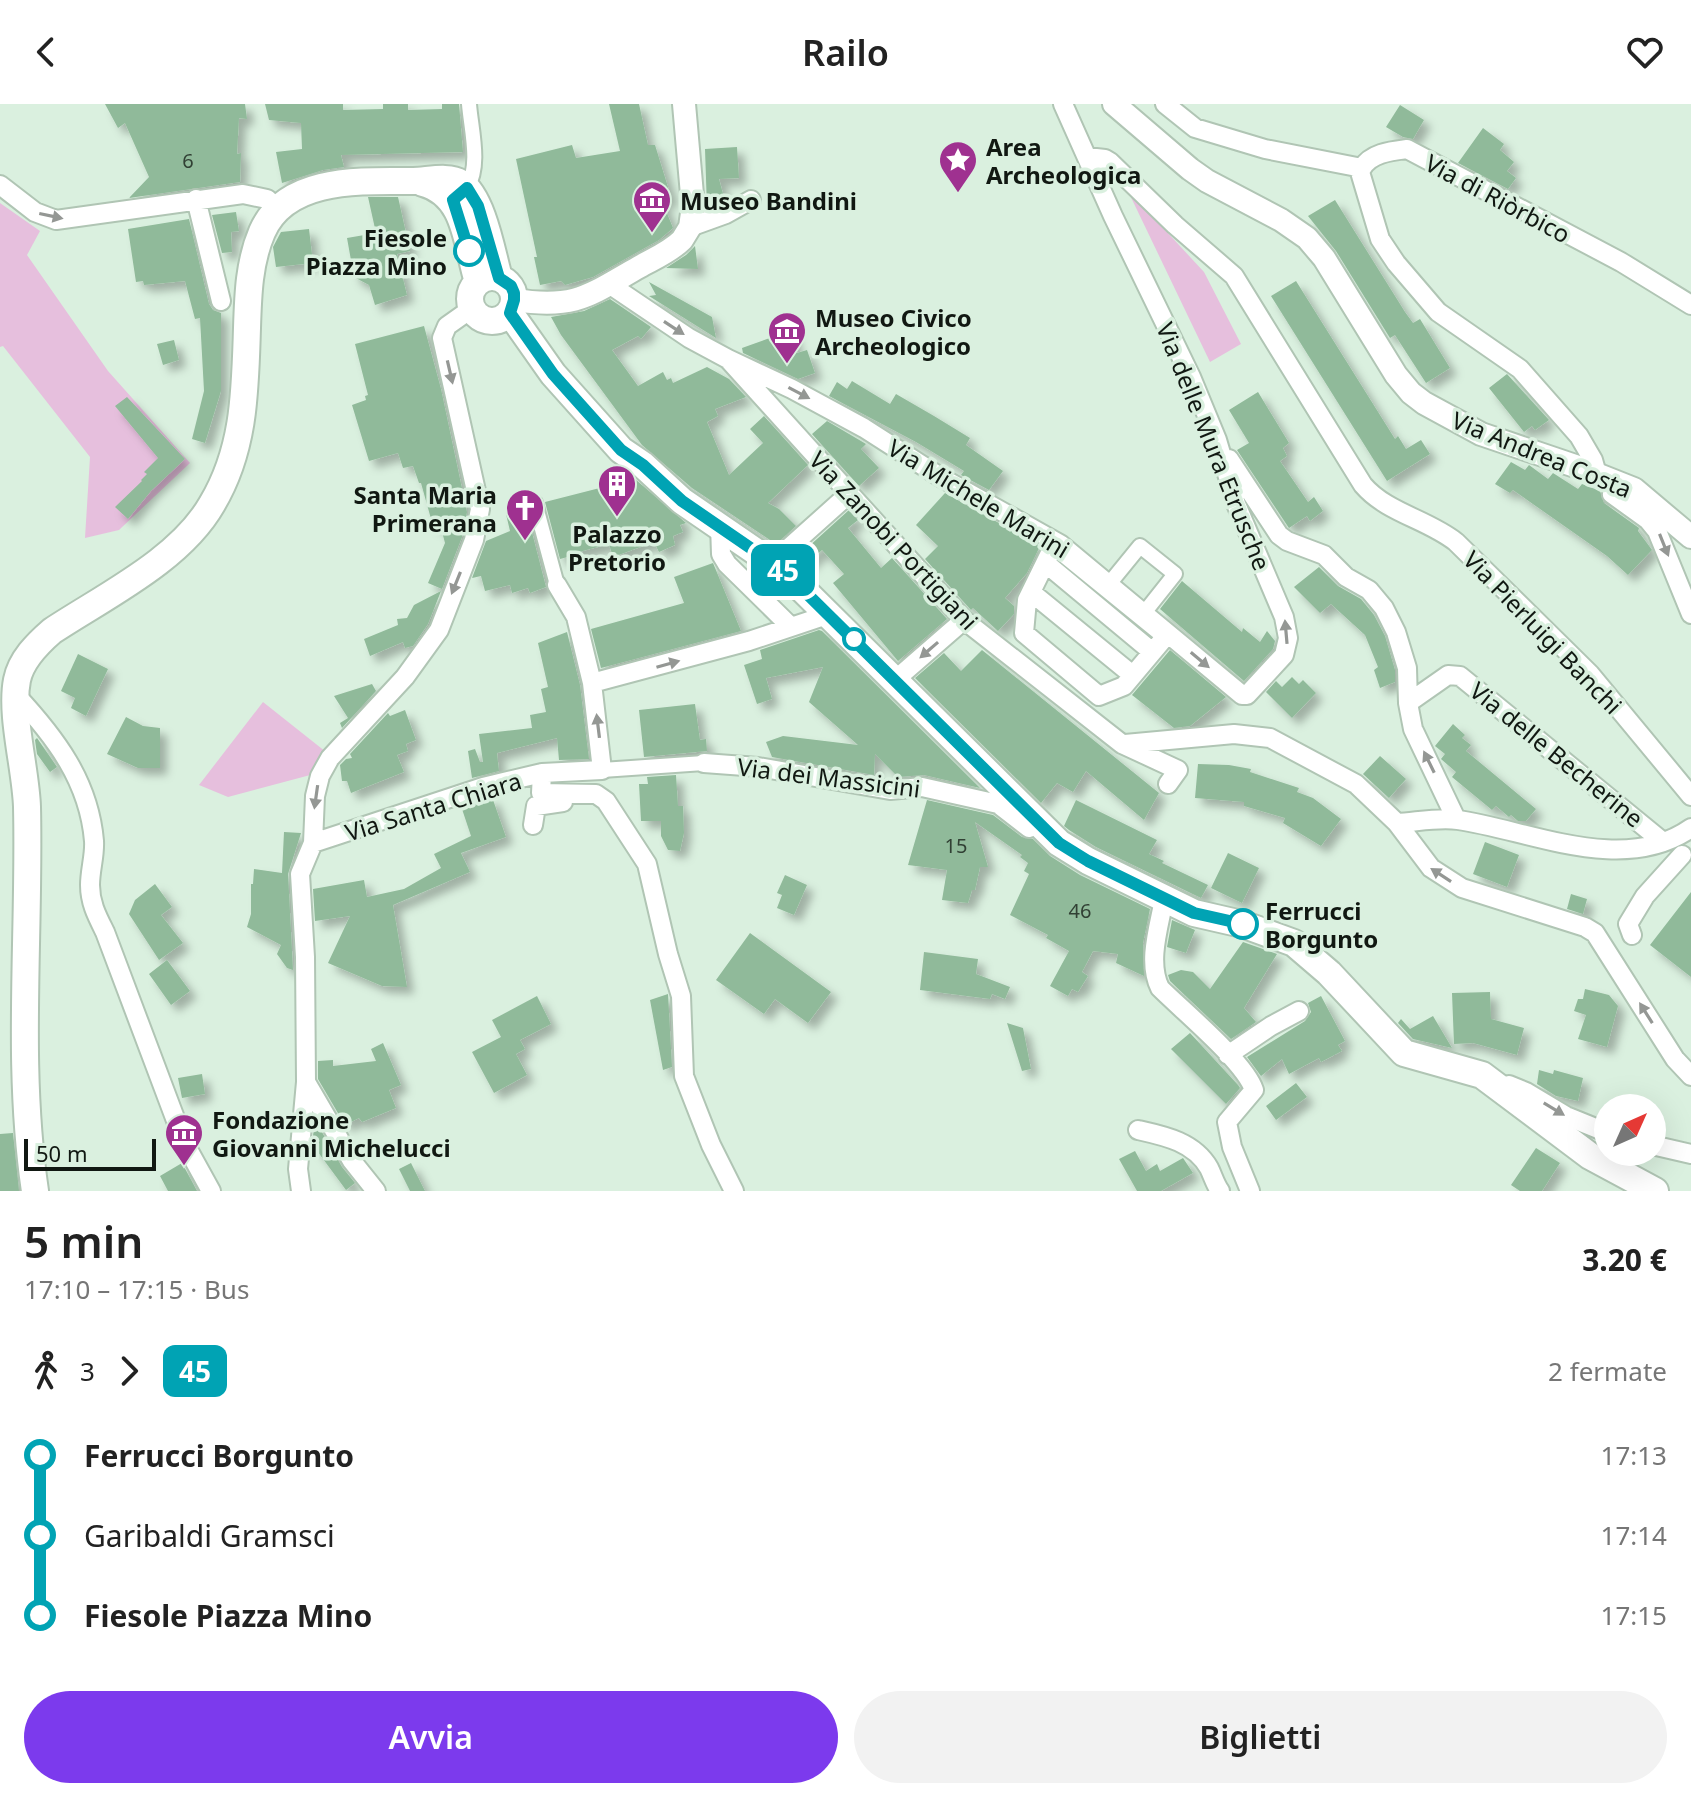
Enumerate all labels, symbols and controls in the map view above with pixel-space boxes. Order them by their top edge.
text: Railo [802,28,889,77]
icon: back [24,30,68,74]
icon: heart [1623,30,1667,74]
place label: Area Archeologica [986,130,1141,191]
place icon: Area Archeologica [937,139,979,194]
street label: Via di Riòrbico [1420,146,1576,250]
house number: 6 [182,147,194,174]
museum icon: Museo Bandini [631,179,673,234]
place label: Museo Bandini [680,184,857,217]
one-way arrow [39,210,64,223]
place label: Fiesole Piazza Mino [306,221,447,282]
marker: Fiesole Piazza Mino [454,236,484,266]
place label: Museo Civico Archeologico [815,301,972,362]
museum icon: Museo Civico Archeologico [766,310,808,365]
street label: Via delle Mura Etrusche [1149,317,1279,575]
one-way arrow [663,320,685,335]
one-way arrow [444,360,457,385]
one-way arrow [787,386,810,399]
street label: Via Andrea Costa [1447,403,1637,505]
street label: Via Michele Marini [882,431,1076,565]
street label: Via Zanobi Portigiani [802,443,986,637]
building icon: Palazzo Pretorio [596,463,638,518]
place label: Santa Maria Primerana [353,478,497,539]
church icon: Santa Maria Primerana [504,487,546,542]
place label: Palazzo Pretorio [568,517,666,578]
one-way arrow [1657,534,1670,557]
street label: Via Pierluigi Banchi [1456,543,1630,721]
line badge: 45 [747,544,819,596]
text: 45 [767,551,799,589]
one-way arrow [449,571,462,595]
one-way arrow [1280,619,1293,644]
unlabelled marker [843,628,865,650]
one-way arrow [920,641,940,658]
one-way arrow [1190,651,1210,668]
one-way arrow [656,657,680,670]
street label: Via delle Becherine [1463,674,1651,834]
one-way arrow [591,714,604,739]
street label: Via dei Massicini [736,749,922,805]
one-way arrow [1422,751,1436,774]
street label: Via Santa Chiara [341,764,525,848]
one-way arrow [309,784,322,809]
house number: 15 [945,832,967,859]
one-way arrow [1431,867,1452,882]
place label: Ferrucci Borgunto [1265,894,1378,955]
house number: 46 [1069,897,1091,924]
marker: Ferrucci Borgunto [1228,909,1258,939]
one-way arrow [1639,1002,1653,1024]
north arrow [1594,1094,1666,1166]
map controls [1594,1094,1666,1166]
one-way arrow [1543,1102,1565,1116]
place label: Fondazione Giovanni Michelucci [212,1103,451,1164]
museum icon: Fondazione Giovanni Michelucci [163,1112,205,1167]
scale bar [24,1135,156,1171]
text: 50 m [36,1138,87,1168]
text: 5 min [24,1211,143,1271]
text: 3.20 € [1582,1239,1667,1280]
text: 17:10 – 17:15 · Bus [24,1271,249,1307]
icon: walk [24,1349,68,1393]
icon: forward [107,1349,151,1393]
text: 45 [179,1352,211,1390]
text: 3 [80,1353,95,1389]
text: 2 fermate [1548,1353,1667,1389]
text: Ferrucci Borgunto [84,1435,354,1476]
text: 17:13 [1601,1437,1667,1473]
text: Garibaldi Gramsci [84,1515,335,1556]
text: 17:14 [1601,1517,1667,1553]
text: Fiesole Piazza Mino [84,1595,372,1636]
text: 17:15 [1601,1597,1667,1633]
button: Avvia [24,1691,838,1783]
button: Biglietti [854,1691,1667,1783]

